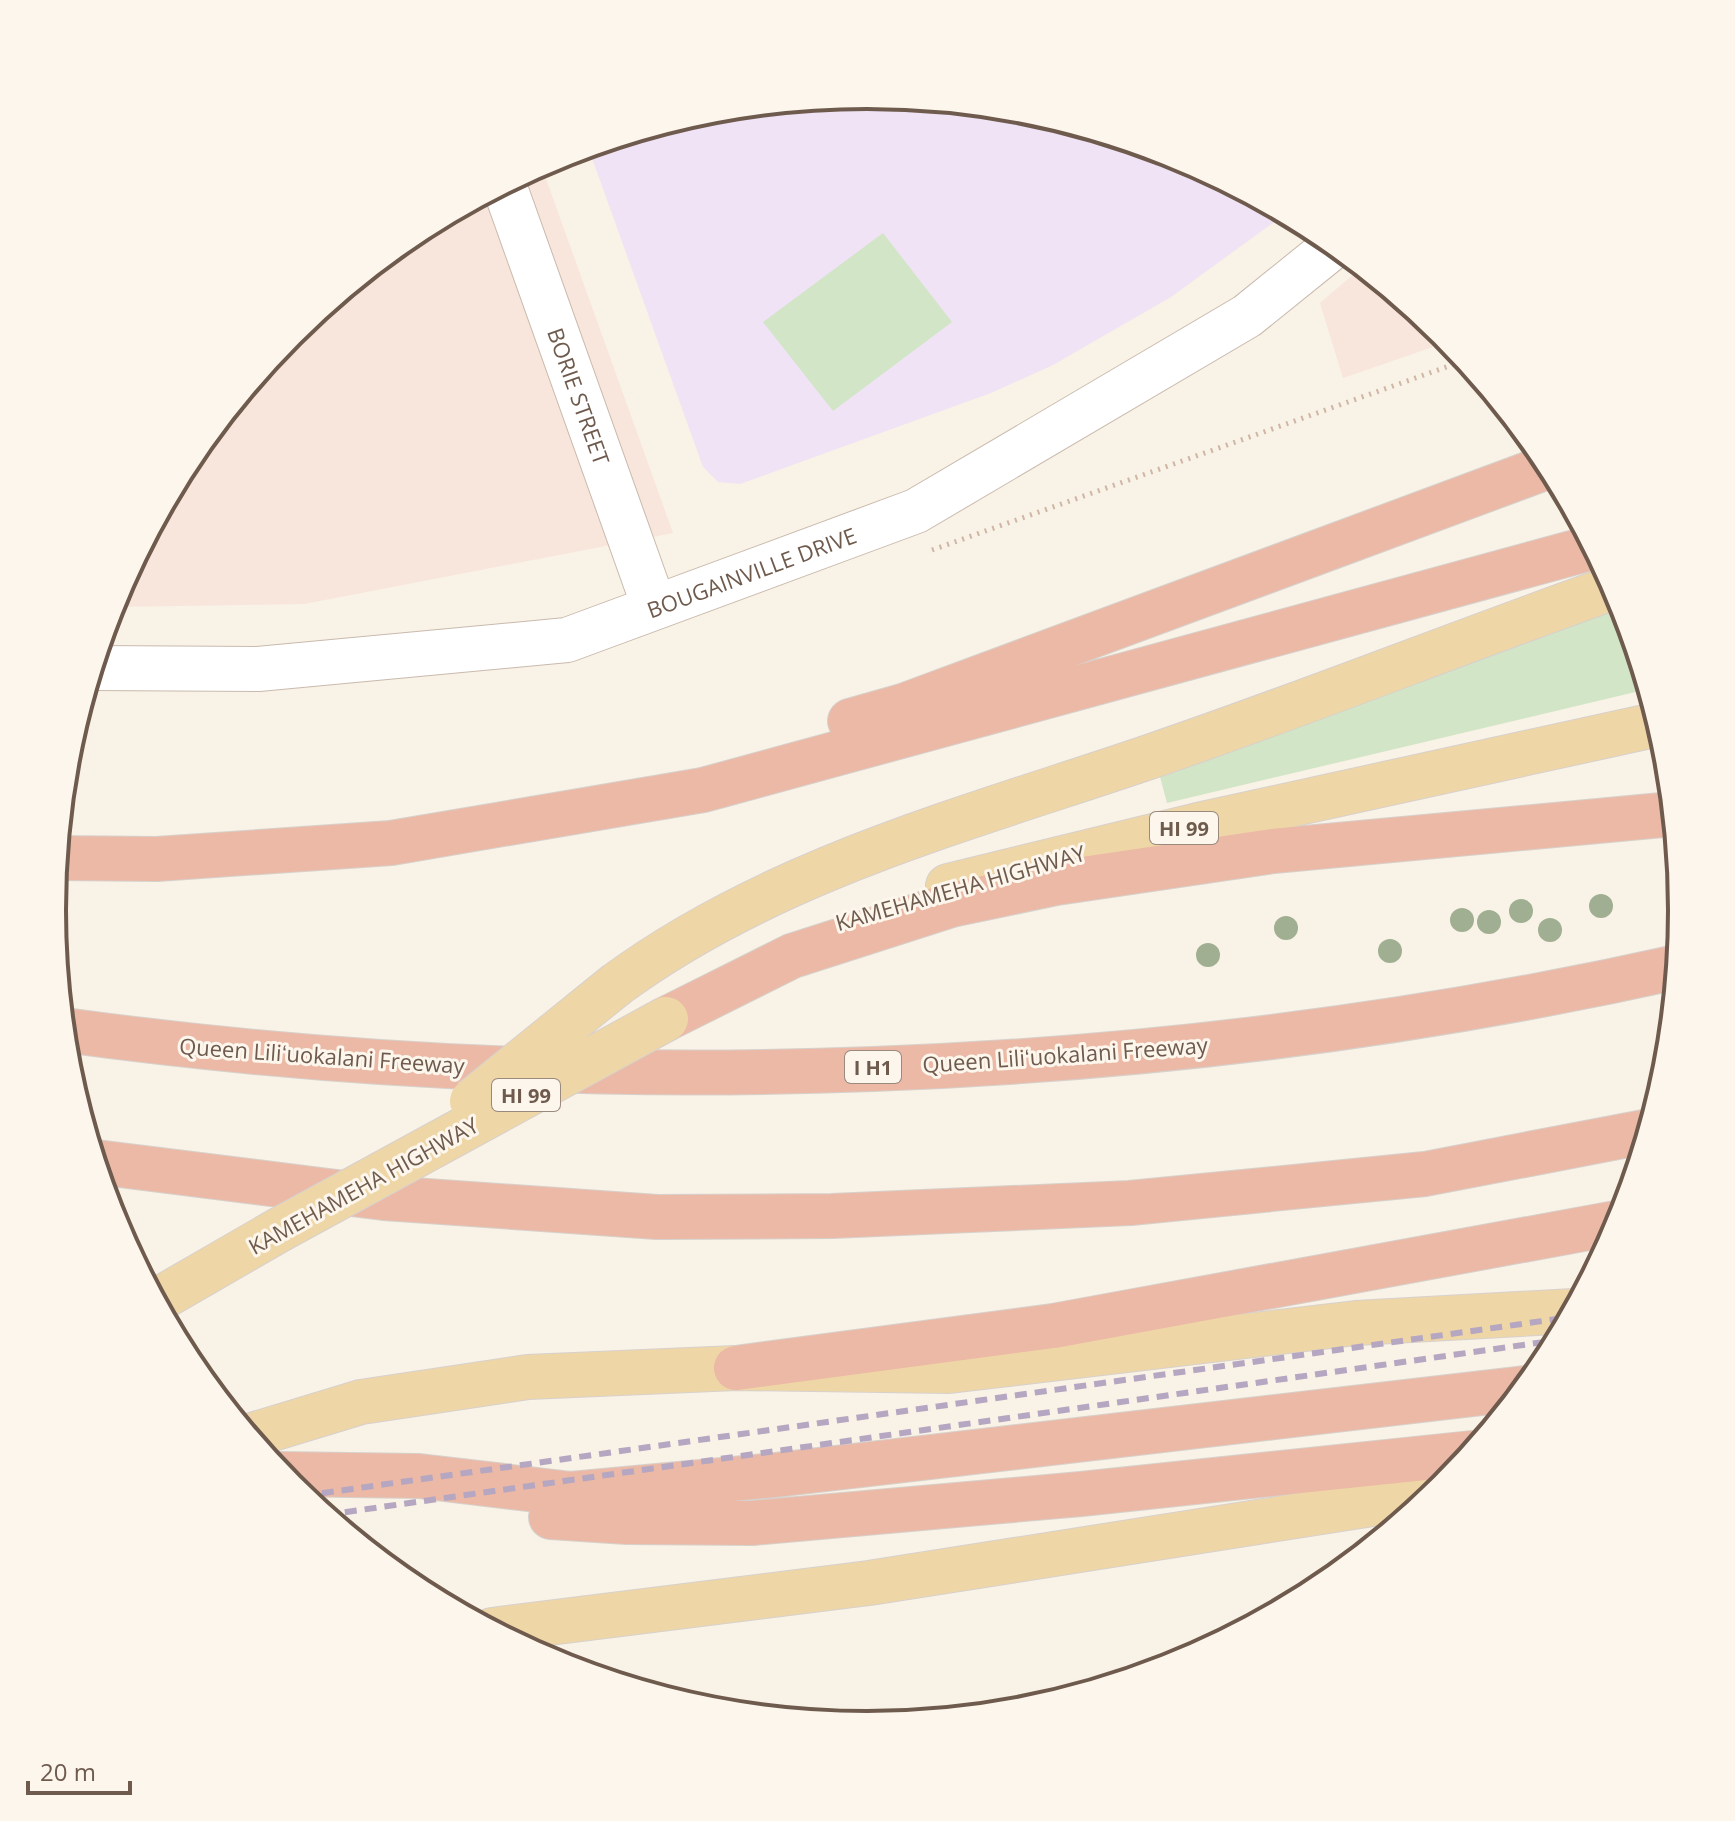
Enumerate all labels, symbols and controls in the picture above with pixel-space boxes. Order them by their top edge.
street label: BORIE STREET [541,323,617,469]
street label: BOUGAINVILLE DRIVE [642,519,860,624]
road number: HI 99 [1150,812,1218,844]
street label: KAMEHAMEHA HIGHWAY [832,837,1089,937]
street label: Queen Liliʻuokalani Freeway [921,1029,1210,1079]
street label: Queen Liliʻuokalani Freeway [178,1030,467,1080]
road number: I H1 [845,1051,901,1083]
road number: HI 99 [492,1079,560,1111]
street label: KAMEHAMEHA HIGHWAY [243,1109,484,1261]
scale bar [28,1745,130,1795]
text: 20 m [40,1755,96,1788]

